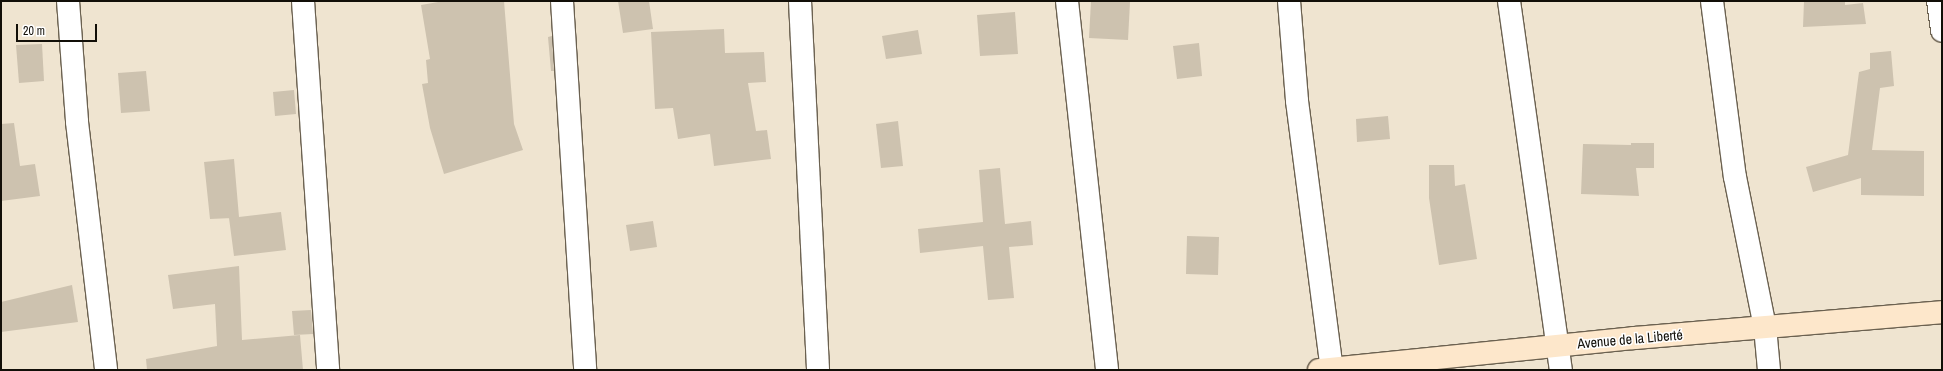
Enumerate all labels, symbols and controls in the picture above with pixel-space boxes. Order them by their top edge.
scale bar [18,16,99,42]
text: 20 m [23,23,45,39]
street label: Avenue de la Liberté [1577,326,1683,352]

